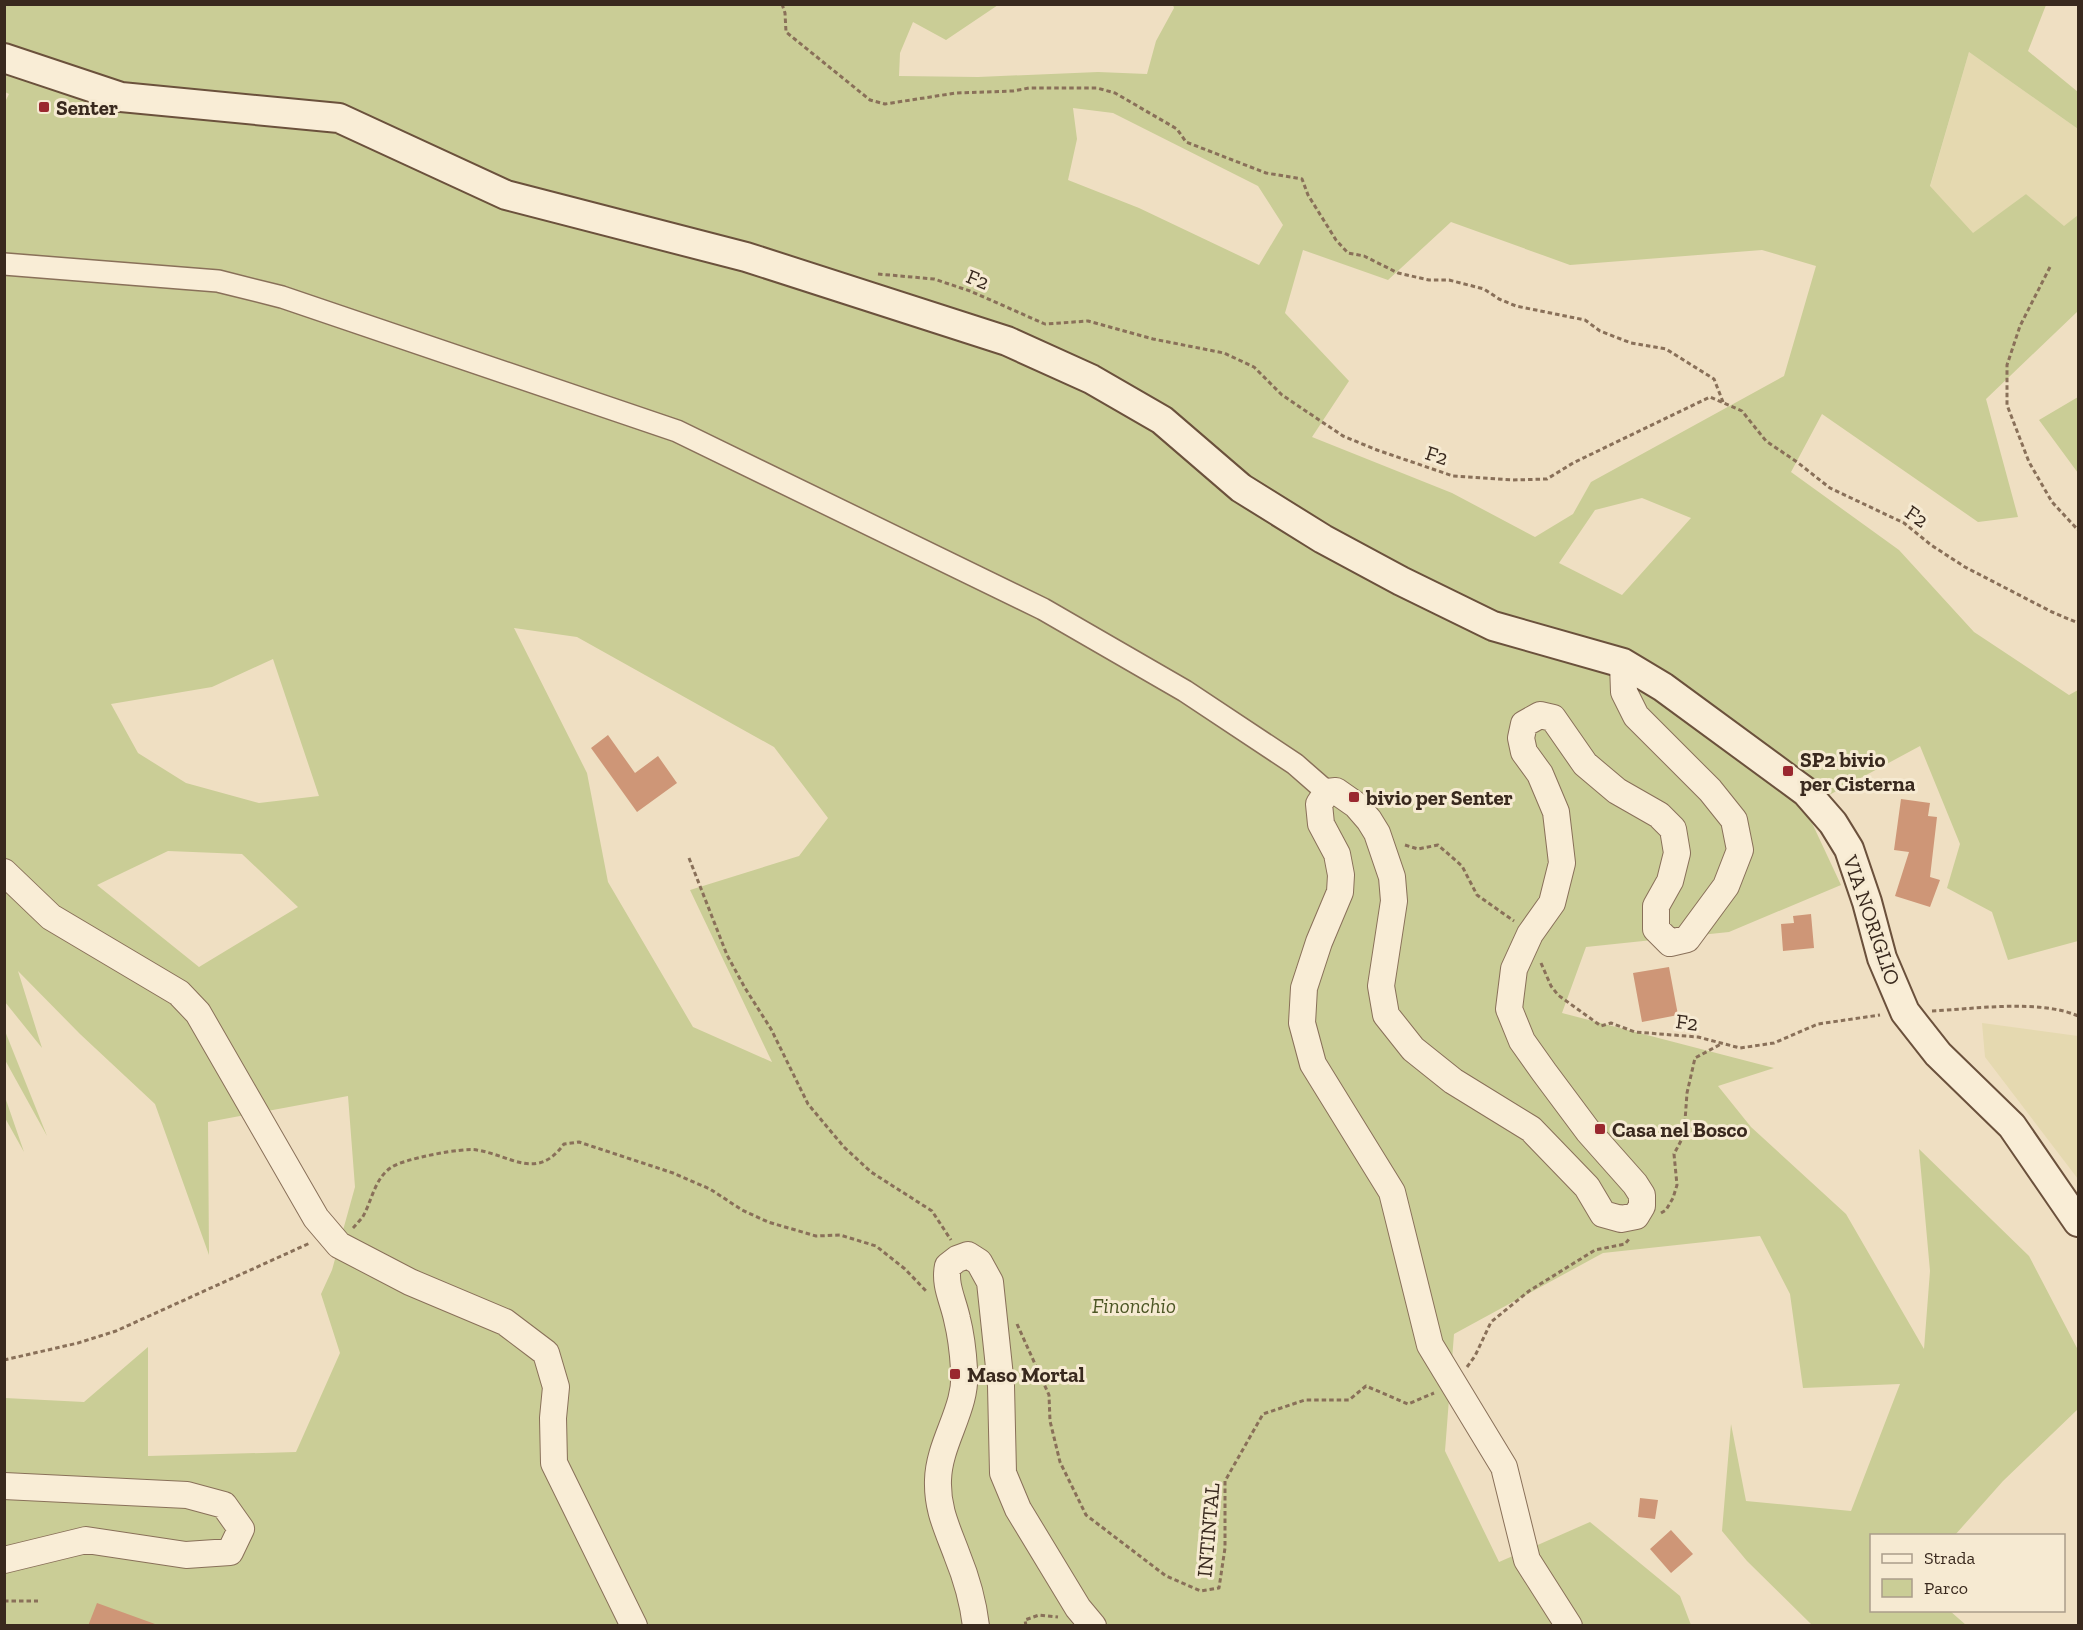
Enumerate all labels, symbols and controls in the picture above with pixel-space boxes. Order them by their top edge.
place label: Senter [56,95,118,120]
marker: Senter [37,100,51,114]
street label: F2 [963,263,993,295]
street label: F2 [1422,440,1452,470]
street label: F2 [1901,499,1933,533]
place label: SP2 bivio per Cisterna [1800,747,1916,796]
marker: SP2 bivio per Cisterna [1781,764,1795,778]
place label: bivio per Senter [1365,785,1513,810]
marker: bivio per Senter [1347,790,1361,804]
street label: VIA NORIGLIO [1838,851,1906,988]
street label: F2 [1674,1008,1700,1036]
place label: Casa nel Bosco [1612,1117,1747,1142]
marker: Casa nel Bosco [1593,1122,1607,1136]
park label: Finonchio [1092,1293,1176,1318]
place label: Maso Mortal [967,1362,1085,1387]
marker: Maso Mortal [948,1367,962,1381]
street label: INTINTAL [1191,1481,1225,1578]
legend [1870,1534,2065,1612]
text: Strada [1924,1547,1975,1569]
text: Parco [1924,1577,1968,1599]

